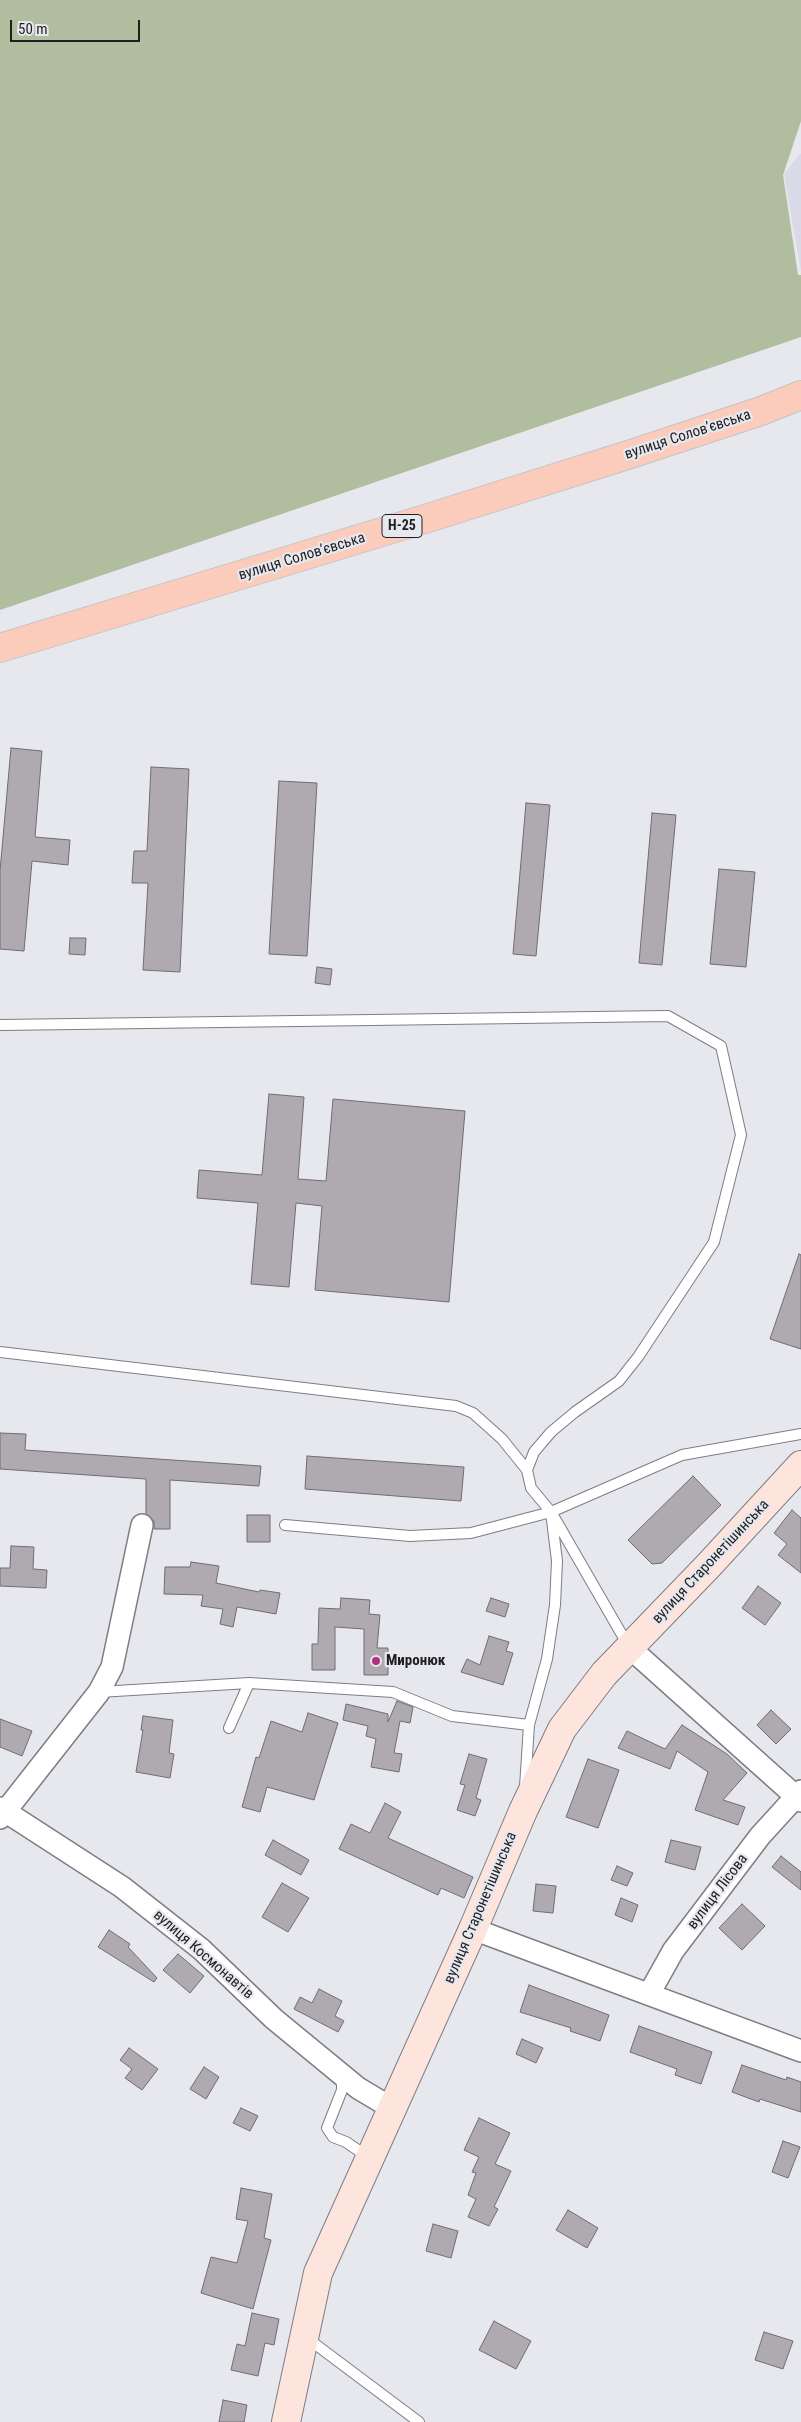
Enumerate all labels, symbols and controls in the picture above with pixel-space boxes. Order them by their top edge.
scale bar [12,10,142,42]
text: 50 m [18,20,48,38]
street label: вулиця Соловʼєвська [623,406,753,464]
road number: Н-25 [382,514,422,538]
street label: вулиця Соловʼєвська [236,529,368,585]
street label: вулиця Старонетішинська [649,1496,773,1628]
place label: Миронюк [386,1652,445,1670]
marker: Миронюк [370,1655,382,1667]
street label: вулиця Старонетішинська [441,1829,521,1987]
street label: вулиця Лісова [684,1851,752,1933]
street label: вулиця Космонавтів [149,1907,257,2003]

